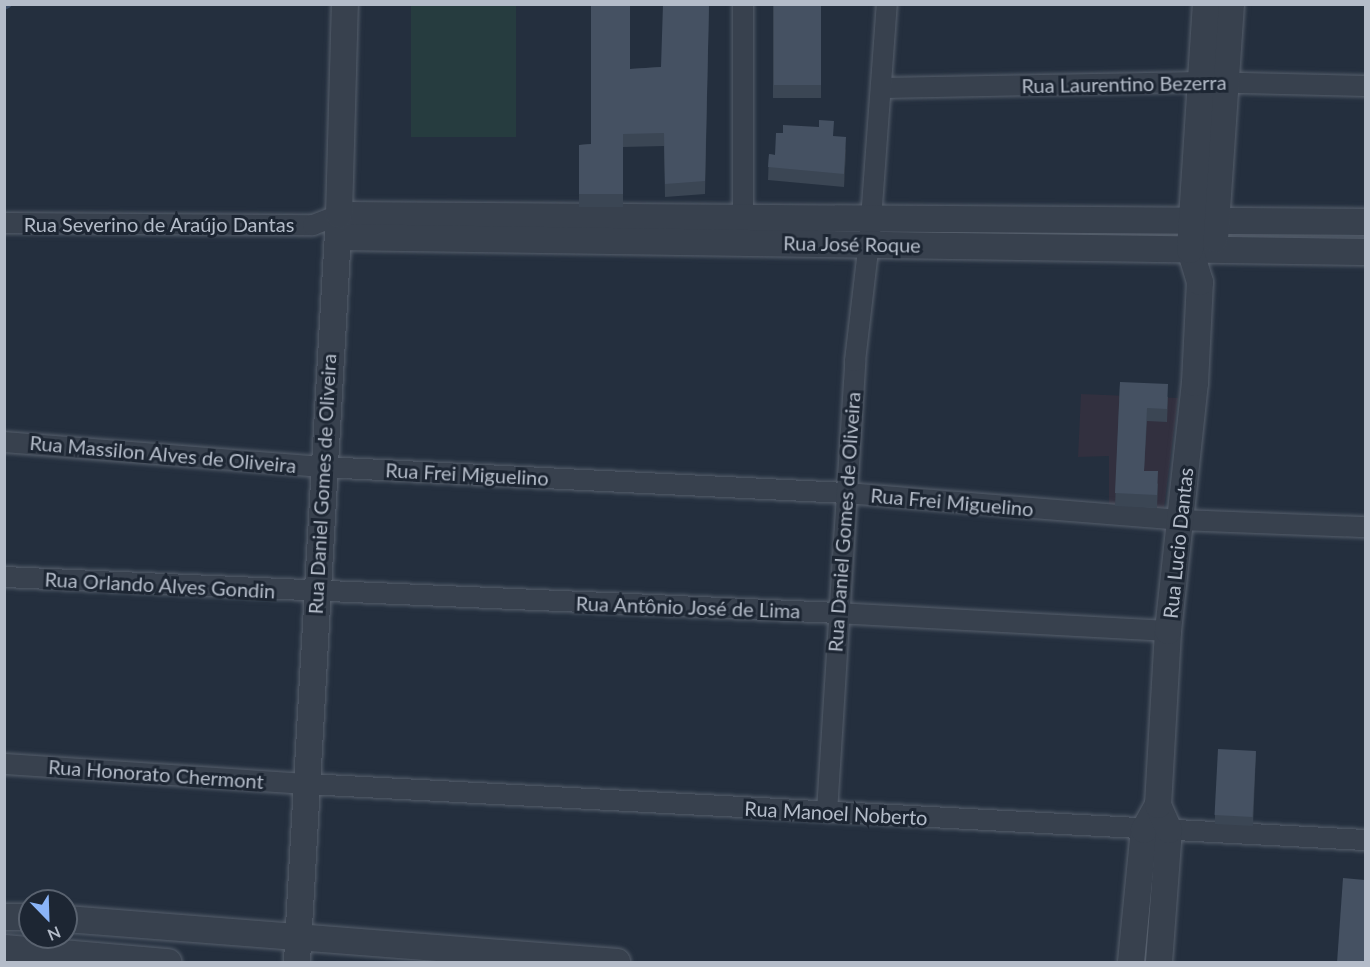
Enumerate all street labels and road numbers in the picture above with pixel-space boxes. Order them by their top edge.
street label: Rua Laurentino Bezerra [1021,70,1227,98]
street label: Rua Severino de Araújo Dantas [23,212,295,236]
street label: Rua José Roque [783,231,921,257]
street label: Rua Daniel Gomes de Oliveira [303,353,341,615]
street label: Rua Daniel Gomes de Oliveira [823,391,865,653]
street label: Rua Massilon Alves de Oliveira [28,430,298,478]
street label: Rua Frei Miguelino [385,458,549,490]
street label: Rua Lucio Dantas [1158,466,1198,620]
street label: Rua Frei Miguelino [870,483,1034,521]
street label: Rua Orlando Alves Gondin [44,567,276,603]
street label: Rua Antônio José de Lima [575,591,801,623]
street label: Rua Honorato Chermont [47,754,265,794]
street label: Rua Manoel Noberto [744,796,928,830]

